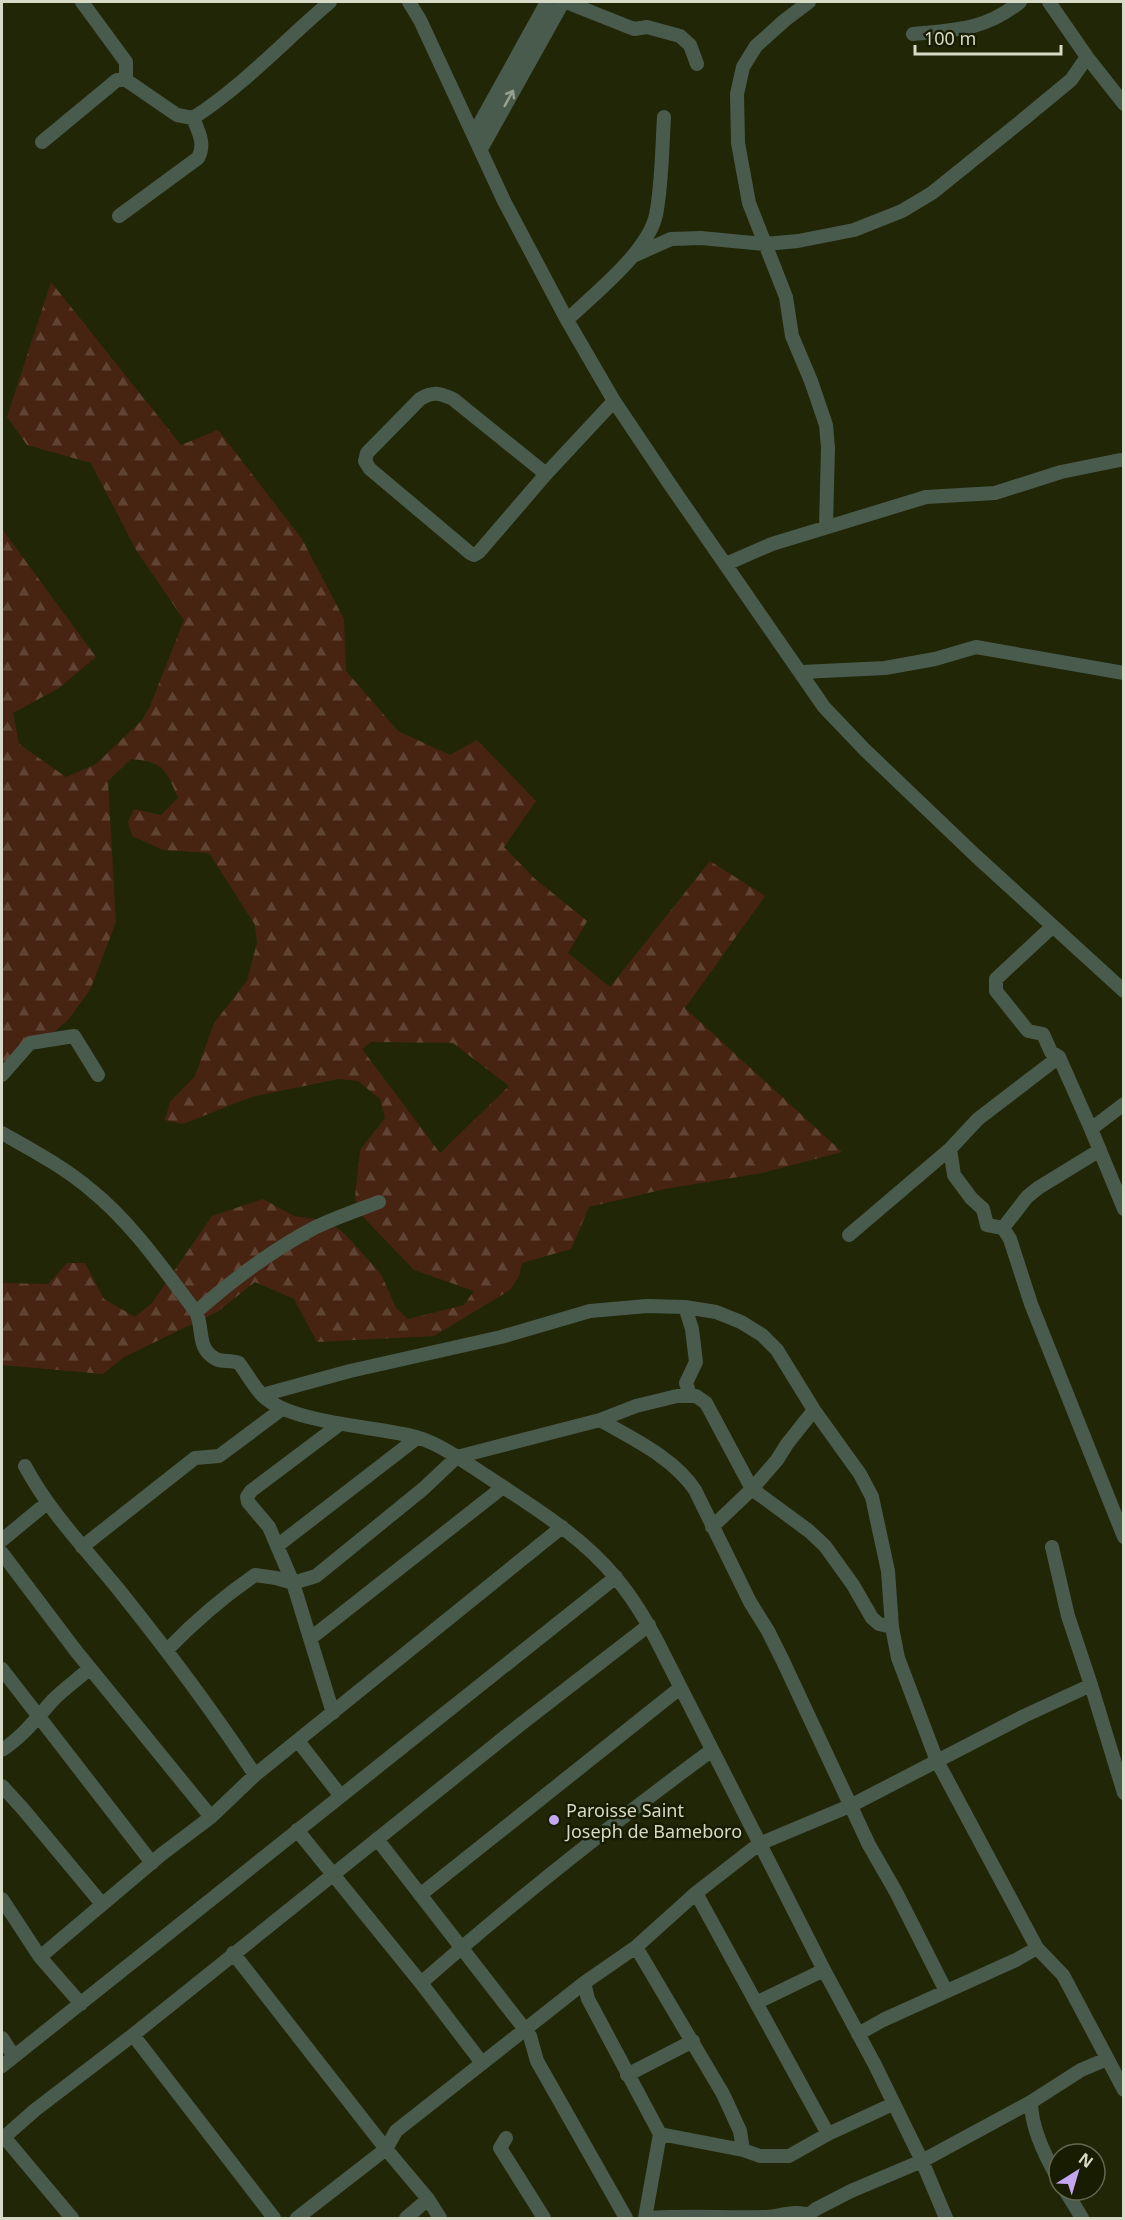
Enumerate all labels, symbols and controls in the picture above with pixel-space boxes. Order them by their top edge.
scale bar [915,18,1060,56]
text: 100 m [924,26,976,50]
one-way arrow [503,90,515,107]
place label: Paroisse Saint Joseph de Bameboro [564,1798,742,1843]
marker: Paroisse Saint Joseph de Bameboro [547,1813,561,1827]
north arrow [1047,2142,1107,2202]
text: N [1074,2147,1098,2173]

